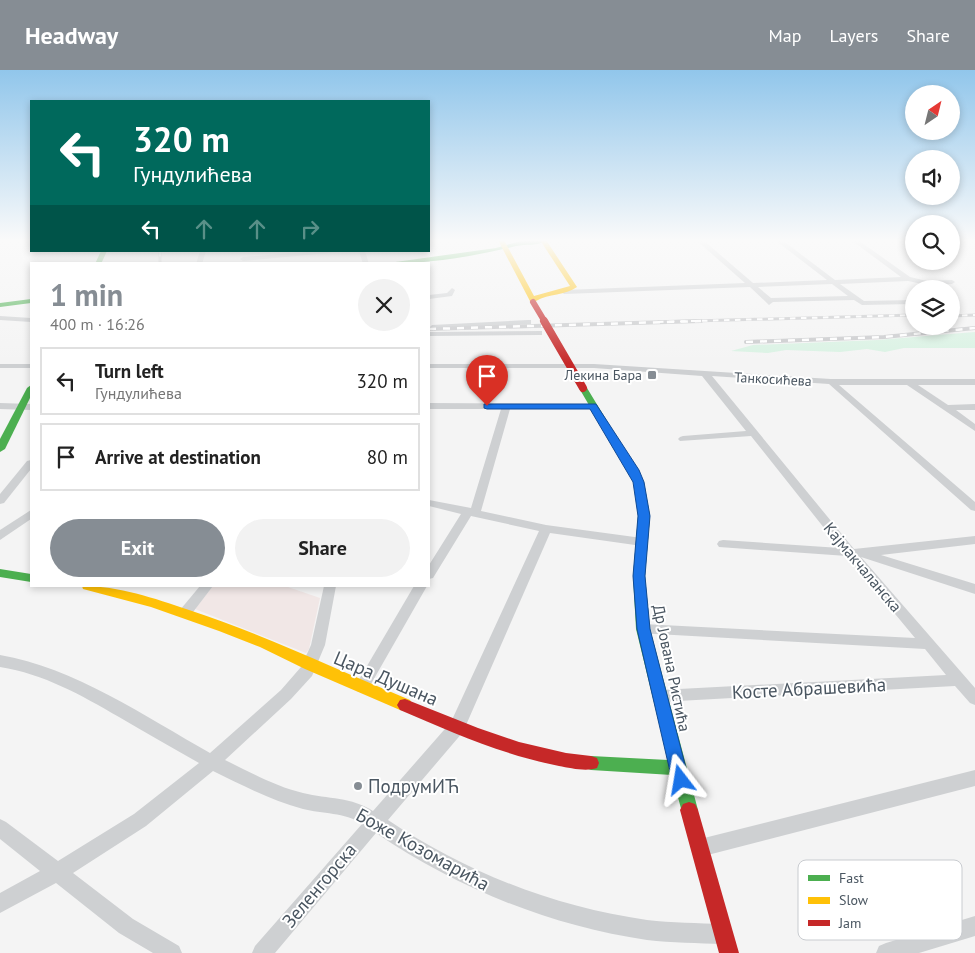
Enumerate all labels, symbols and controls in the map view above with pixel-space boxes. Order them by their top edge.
text: Headway [25,20,118,51]
text: Map [769,24,801,47]
text: Layers [829,24,878,47]
text: Share [906,24,950,47]
north arrow [905,85,960,140]
map controls [905,85,960,335]
text: 320 m [133,116,230,162]
icon: left [50,120,115,185]
button: sound [905,150,960,205]
text: Гундулићева [133,160,252,188]
icon: left [137,215,165,243]
icon: ahead [190,215,218,243]
icon: ahead [243,215,271,243]
icon: right [296,215,324,243]
button: search [905,215,960,270]
text: 1 min [50,275,123,314]
button: close [358,279,410,331]
button: layers [905,280,960,335]
text: 400 m · 16:26 [50,314,145,334]
pin [466,355,508,406]
text: Turn left [95,359,164,383]
icon: arrive [473,362,501,390]
place label: Лекина Бара [563,366,642,384]
icon: left [52,367,80,395]
street label: Танкосићева [734,368,812,390]
text: 320 m [356,369,408,393]
marker: Лекина Бара [646,369,658,381]
text: Гундулићева [95,383,182,403]
icon: arrive [52,443,80,471]
text: Arrive at destination [95,445,261,469]
text: 80 m [367,445,408,469]
street label: Кајмакчаланска [820,518,906,616]
button: Exit [50,519,225,577]
button: Share [235,519,410,577]
street label: Др Јована Ристића [649,603,695,733]
street label: Цара Душана [330,645,442,711]
street label: Косте Абрашевића [731,672,887,704]
position arrow [654,753,706,805]
place label: ПодрумИЋ [368,774,459,798]
marker: ПодрумИЋ [352,780,364,792]
street label: Боже Козомарића [352,802,494,896]
street label: Зеленгорска [277,838,361,932]
legend [798,860,962,940]
text: Fast [839,869,864,887]
text: Slow [839,891,869,909]
text: Jam [838,914,861,932]

